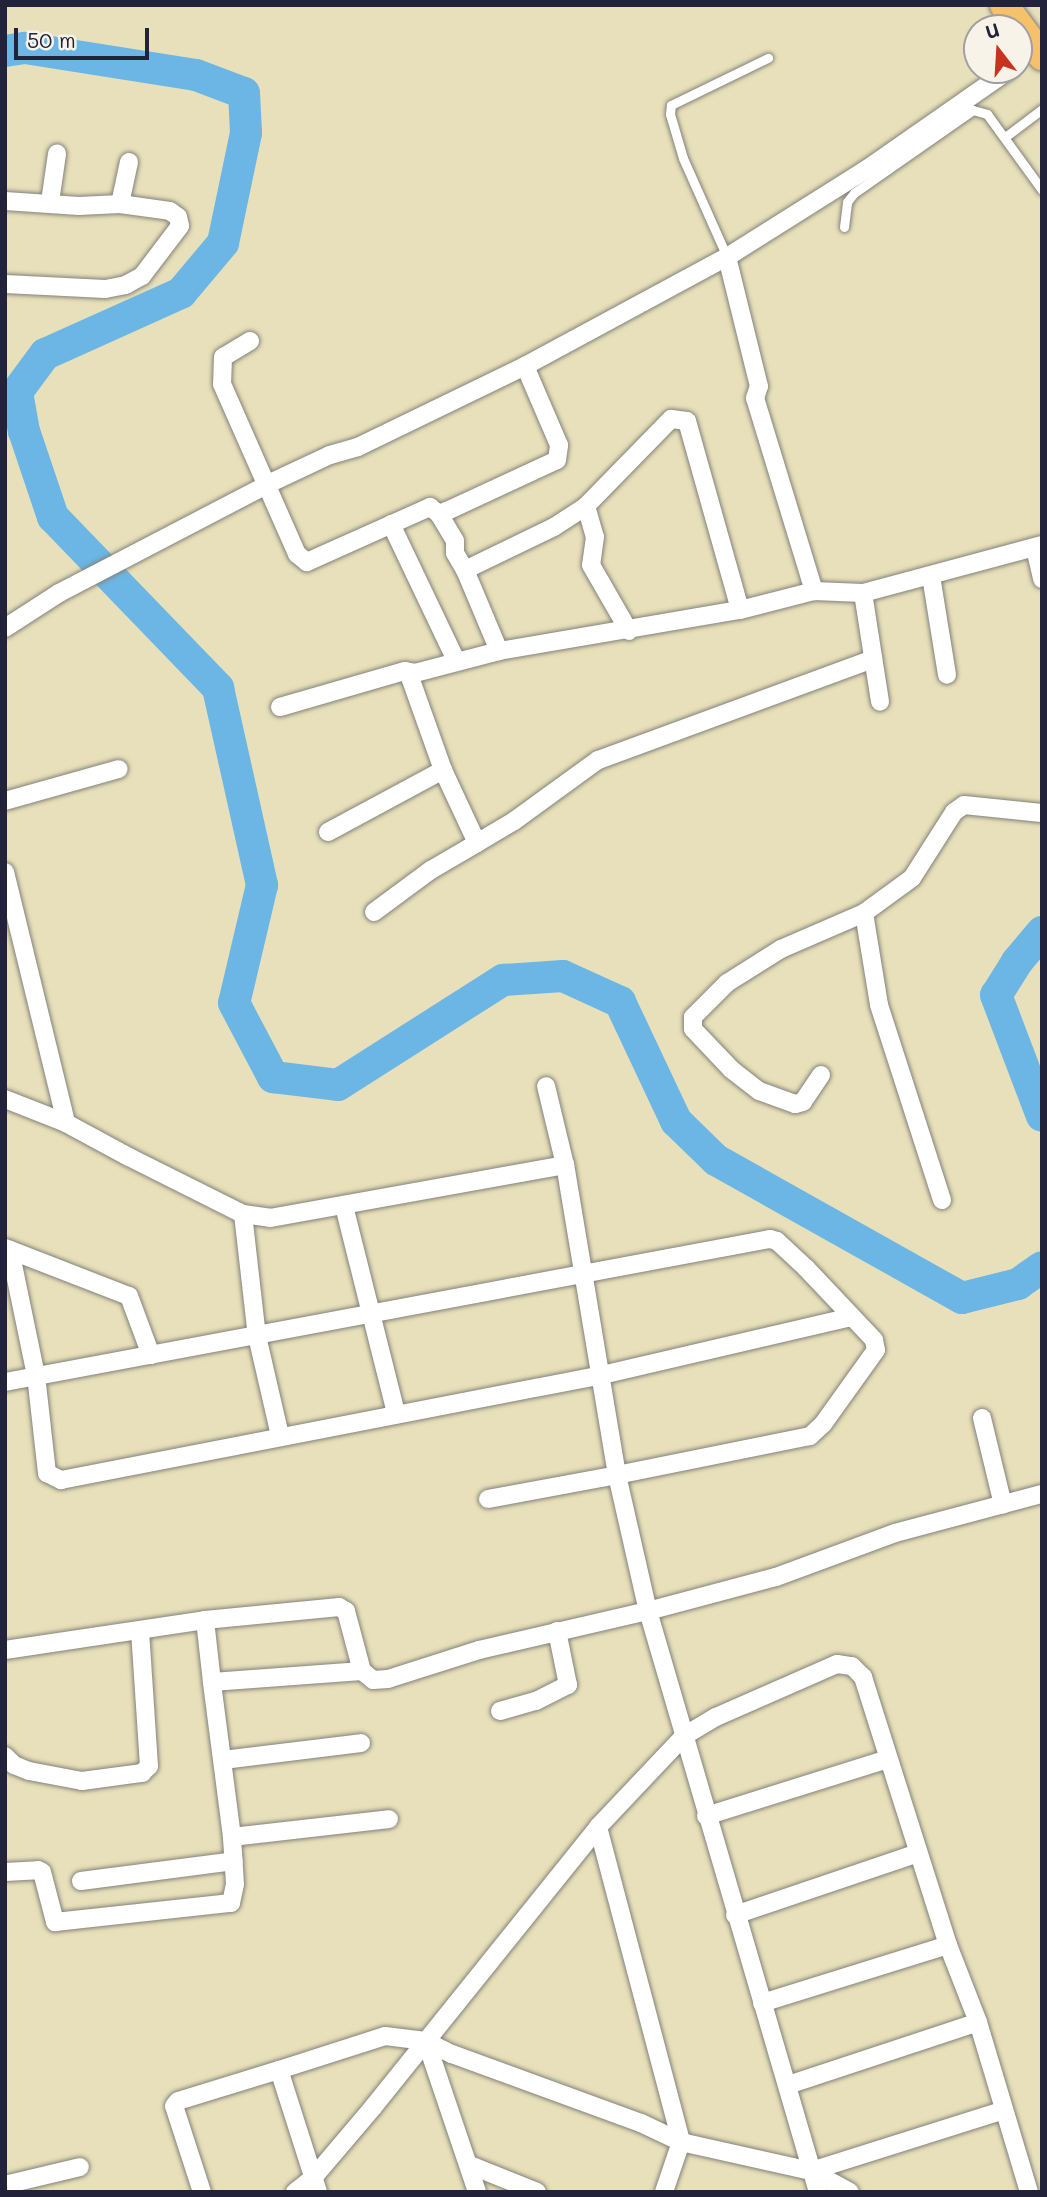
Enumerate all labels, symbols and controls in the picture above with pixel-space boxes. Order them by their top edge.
scale bar [18,14,152,58]
north arrow [963,14,1033,84]
text: U [982,16,1002,44]
text: 50 m [27,26,76,53]

